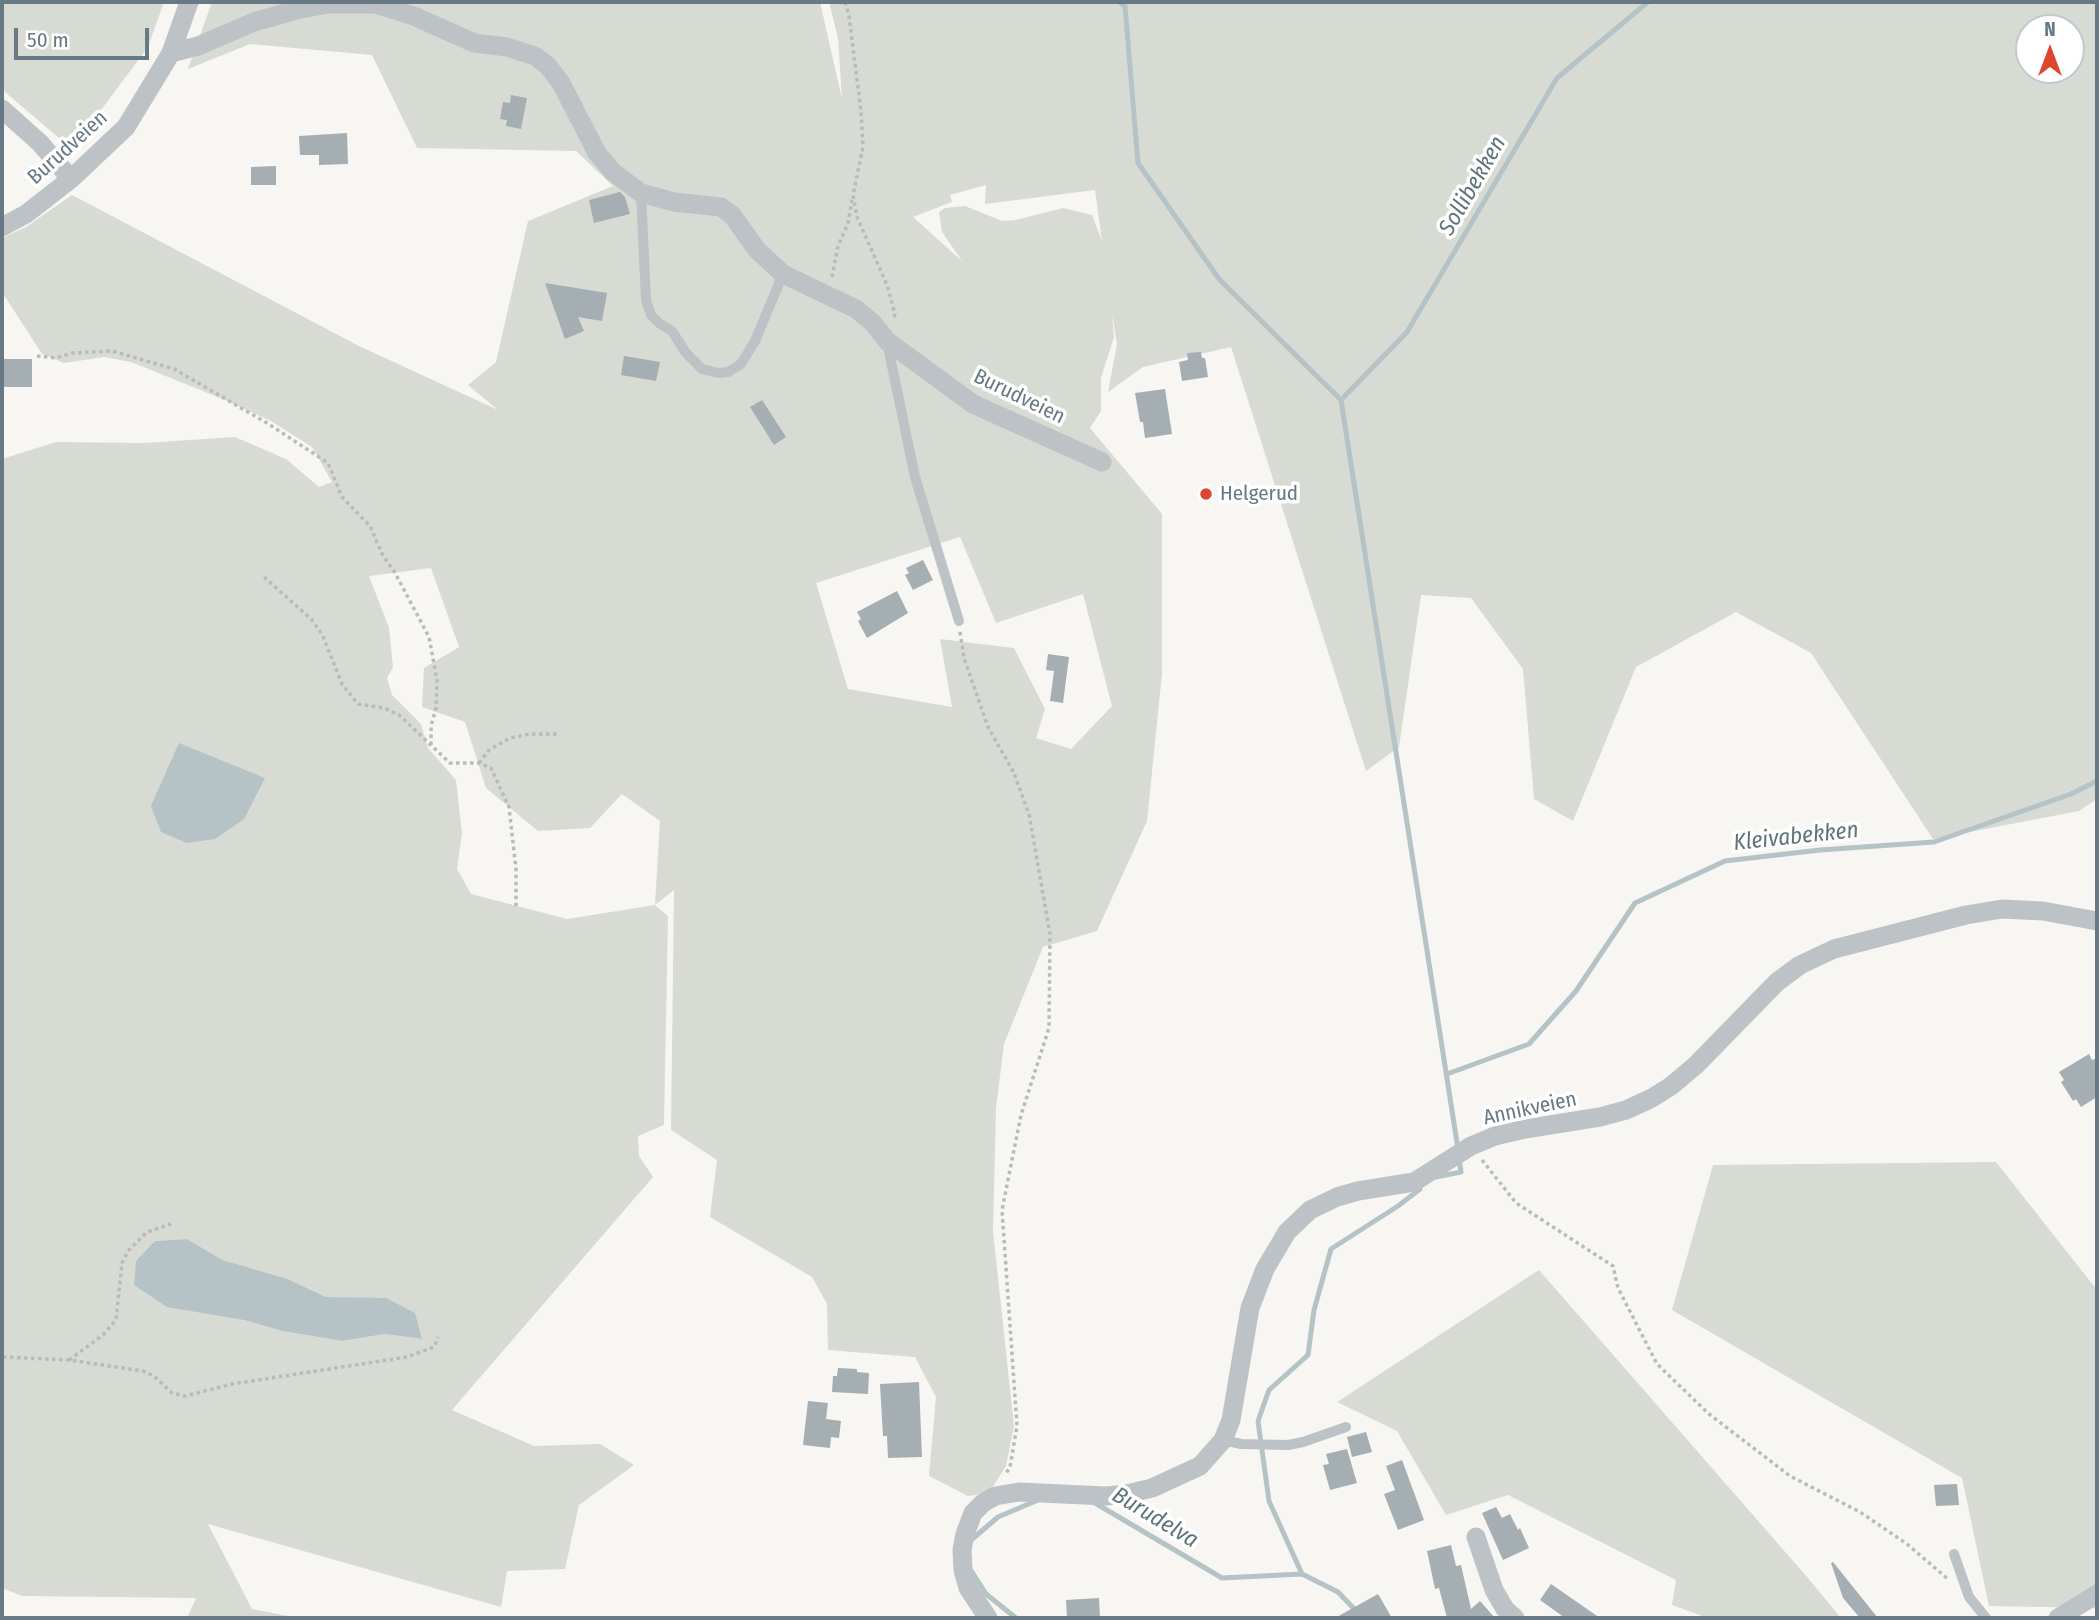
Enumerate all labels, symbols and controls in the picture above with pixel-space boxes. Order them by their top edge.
scale bar [18,14,152,58]
north arrow [2015,14,2085,84]
text: N [2044,18,2056,41]
text: 50 m [27,27,69,53]
street label: Burudveien [23,106,113,190]
water label: Sollibekken [1434,132,1512,240]
street label: Burudveien [969,364,1069,430]
place label: Helgerud [1220,481,1298,507]
marker: Helgerud [1198,486,1214,502]
water label: Kleivabekken [1732,817,1860,857]
street label: Annikveien [1481,1087,1579,1131]
water label: Burudelva [1107,1482,1203,1554]

